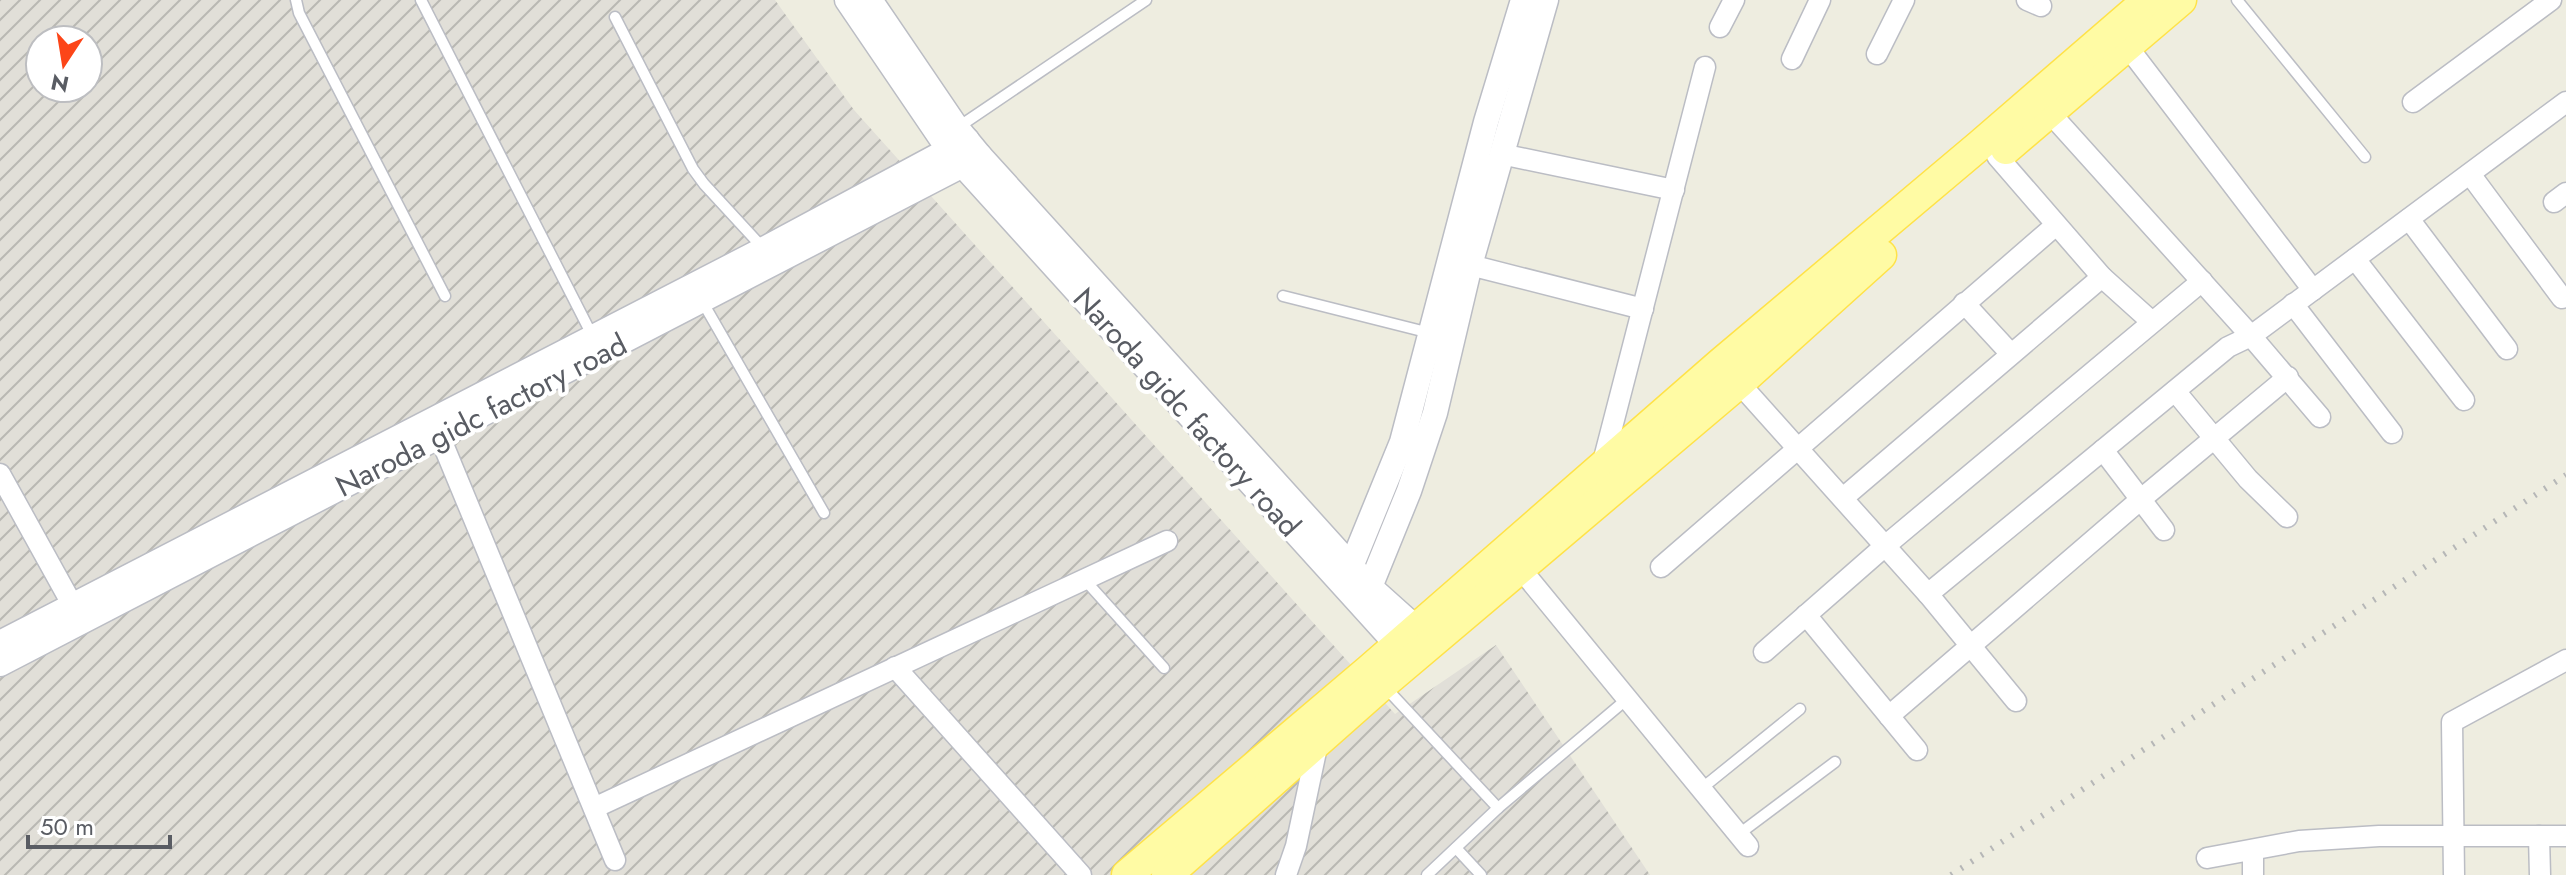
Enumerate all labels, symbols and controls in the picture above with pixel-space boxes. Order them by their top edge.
north arrow [24,24,104,104]
text: N [48,66,72,101]
street label: Naroda gidc factory road [1063,278,1311,546]
street label: Naroda gidc factory road [328,323,634,507]
scale bar [28,799,170,849]
text: 50 m [40,809,94,844]

